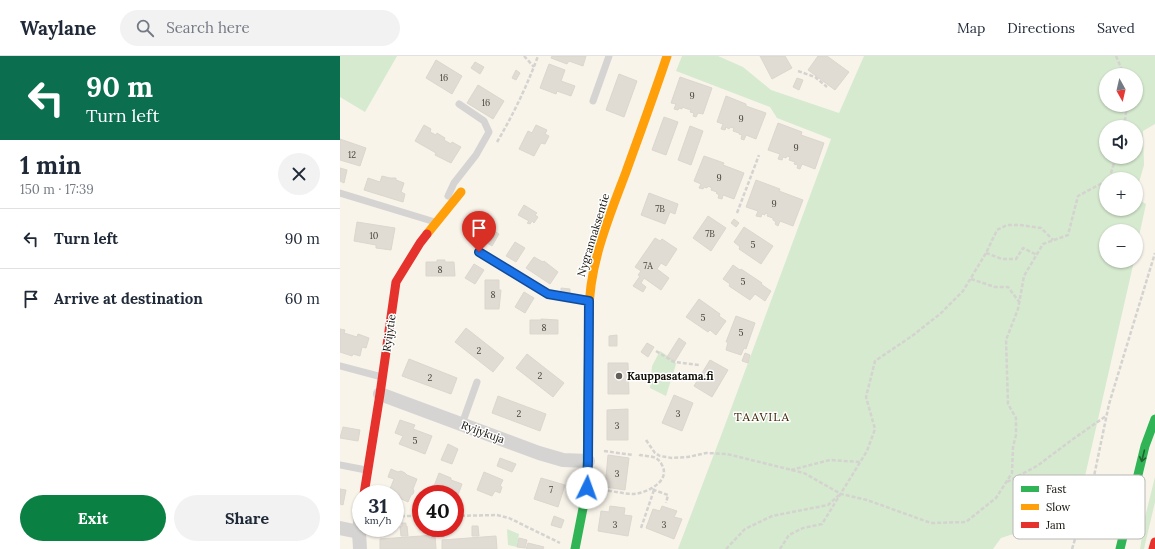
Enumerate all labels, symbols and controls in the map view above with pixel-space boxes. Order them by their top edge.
search box [120,10,400,46]
text: Waylane [20,16,96,40]
icon: search [134,17,156,39]
text: Search here [166,18,250,37]
text: Map [957,19,985,37]
text: Directions [1007,19,1075,37]
text: Saved [1097,19,1135,37]
north arrow [1099,68,1143,112]
map controls [1099,68,1143,268]
text: 90 m [86,69,153,105]
icon: left [20,72,72,124]
house number: 16 [440,72,448,83]
house number: 9 [689,90,695,101]
house number: 16 [482,97,490,108]
text: Turn left [86,104,159,127]
house number: 9 [738,113,744,124]
button: sound [1099,120,1143,164]
house number: 9 [793,142,799,153]
house number: 12 [348,149,356,160]
text: 1 min [20,150,81,181]
button: close [278,153,320,195]
house number: 9 [716,172,722,183]
button: + [1099,172,1143,216]
text: 150 m · 17:39 [20,181,94,198]
street label: Nygrannaksentie [574,192,612,278]
house number: 9 [771,198,777,209]
house number: 7B [655,203,665,214]
pin [462,211,496,252]
icon: arrive [468,217,490,239]
button: − [1099,224,1143,268]
icon: left [20,228,42,250]
house number: 7B [705,228,715,239]
text: Turn left [54,229,118,248]
text: 90 m [285,229,320,248]
house number: 10 [370,230,379,241]
house number: 5 [751,239,756,250]
house number: 7A [643,260,653,271]
house number: 8 [437,264,443,275]
house number: 5 [741,276,746,287]
icon: arrive [20,288,42,310]
text: Arrive at destination [54,289,203,308]
text: 60 m [285,289,320,308]
house number: 8 [490,289,496,300]
house number: 5 [701,312,706,323]
street label: Ryijytie [379,313,399,353]
house number: 8 [541,322,547,333]
house number: 5 [739,327,744,338]
house number: 2 [477,345,482,356]
place label: Kauppasatama.fi [627,369,714,383]
house number: 2 [538,370,543,381]
marker: Kauppasatama.fi [614,371,624,381]
house number: 2 [428,372,433,383]
house number: 2 [517,408,522,419]
house number: 3 [675,408,681,419]
district label: TAAVILA [734,409,790,424]
street label: Ryijykuja [459,418,507,446]
house number: 3 [614,420,620,431]
house number: 5 [413,435,418,446]
one-way arrow [1138,449,1146,462]
position arrow [566,467,608,509]
house number: 3 [614,468,620,479]
legend [1013,475,1145,539]
text: Fast [1046,482,1067,496]
house number: 7 [549,484,553,495]
speed limit sign: 40 [412,485,464,537]
text: 31 [368,493,388,518]
button: Exit [20,495,166,541]
button: Share [174,495,320,541]
text: Slow [1046,500,1071,514]
text: km/h [364,514,392,527]
text: Jam [1045,518,1066,532]
house number: 3 [612,519,618,530]
house number: 3 [661,519,667,530]

